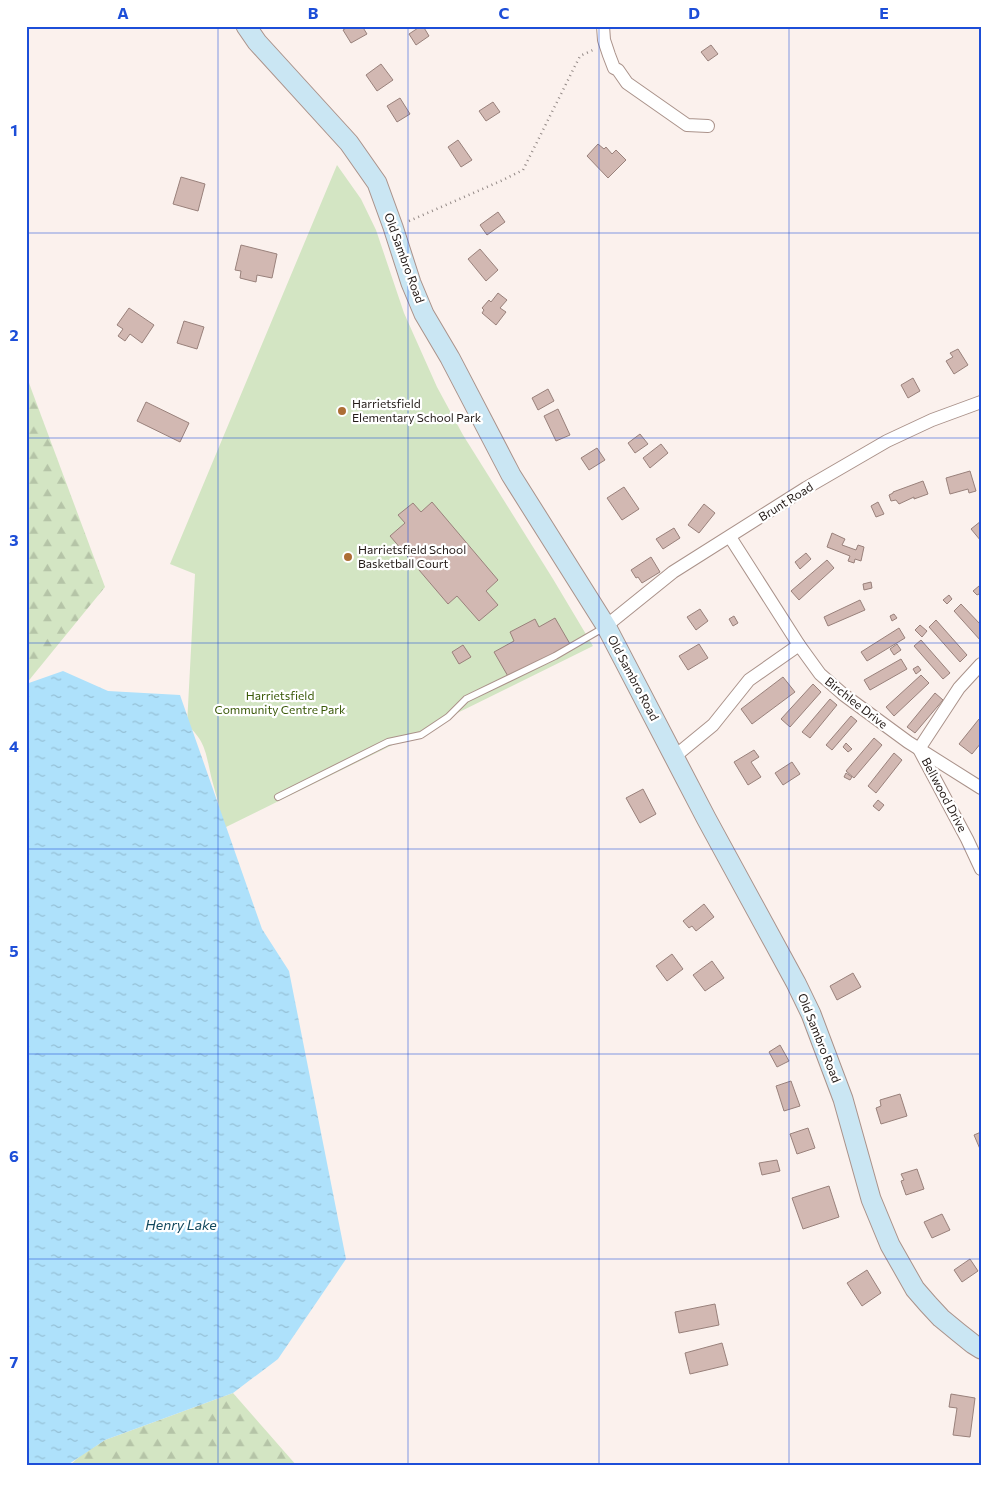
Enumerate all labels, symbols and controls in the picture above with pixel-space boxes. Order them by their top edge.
text: A [117,3,129,22]
text: B [308,3,319,22]
text: C [499,3,510,22]
text: D [688,3,700,22]
text: E [879,3,889,22]
text: 1 [10,120,18,139]
street label: Old Sambro Road [382,211,428,305]
text: 2 [9,325,19,344]
place label: Harrietsfield Elementary School Park [352,396,482,424]
marker: Harrietsfield Elementary School Park [336,405,348,417]
street label: Brunt Road [756,479,815,523]
text: 3 [9,530,19,549]
place label: Harrietsfield School Basketball Court [358,542,466,570]
marker: Harrietsfield School Basketball Court [342,551,354,563]
street label: Old Sambro Road [605,632,662,723]
street label: Birchlee Drive [823,674,891,731]
park label: Harrietsfield Community Centre Park [214,688,346,716]
text: 4 [9,736,19,755]
street label: Bellwood Drive [919,755,970,834]
text: 5 [9,941,19,960]
street label: Old Sambro Road [796,991,844,1084]
text: 6 [9,1146,19,1165]
water label: Henry Lake [145,1216,217,1233]
text: 7 [10,1352,19,1371]

